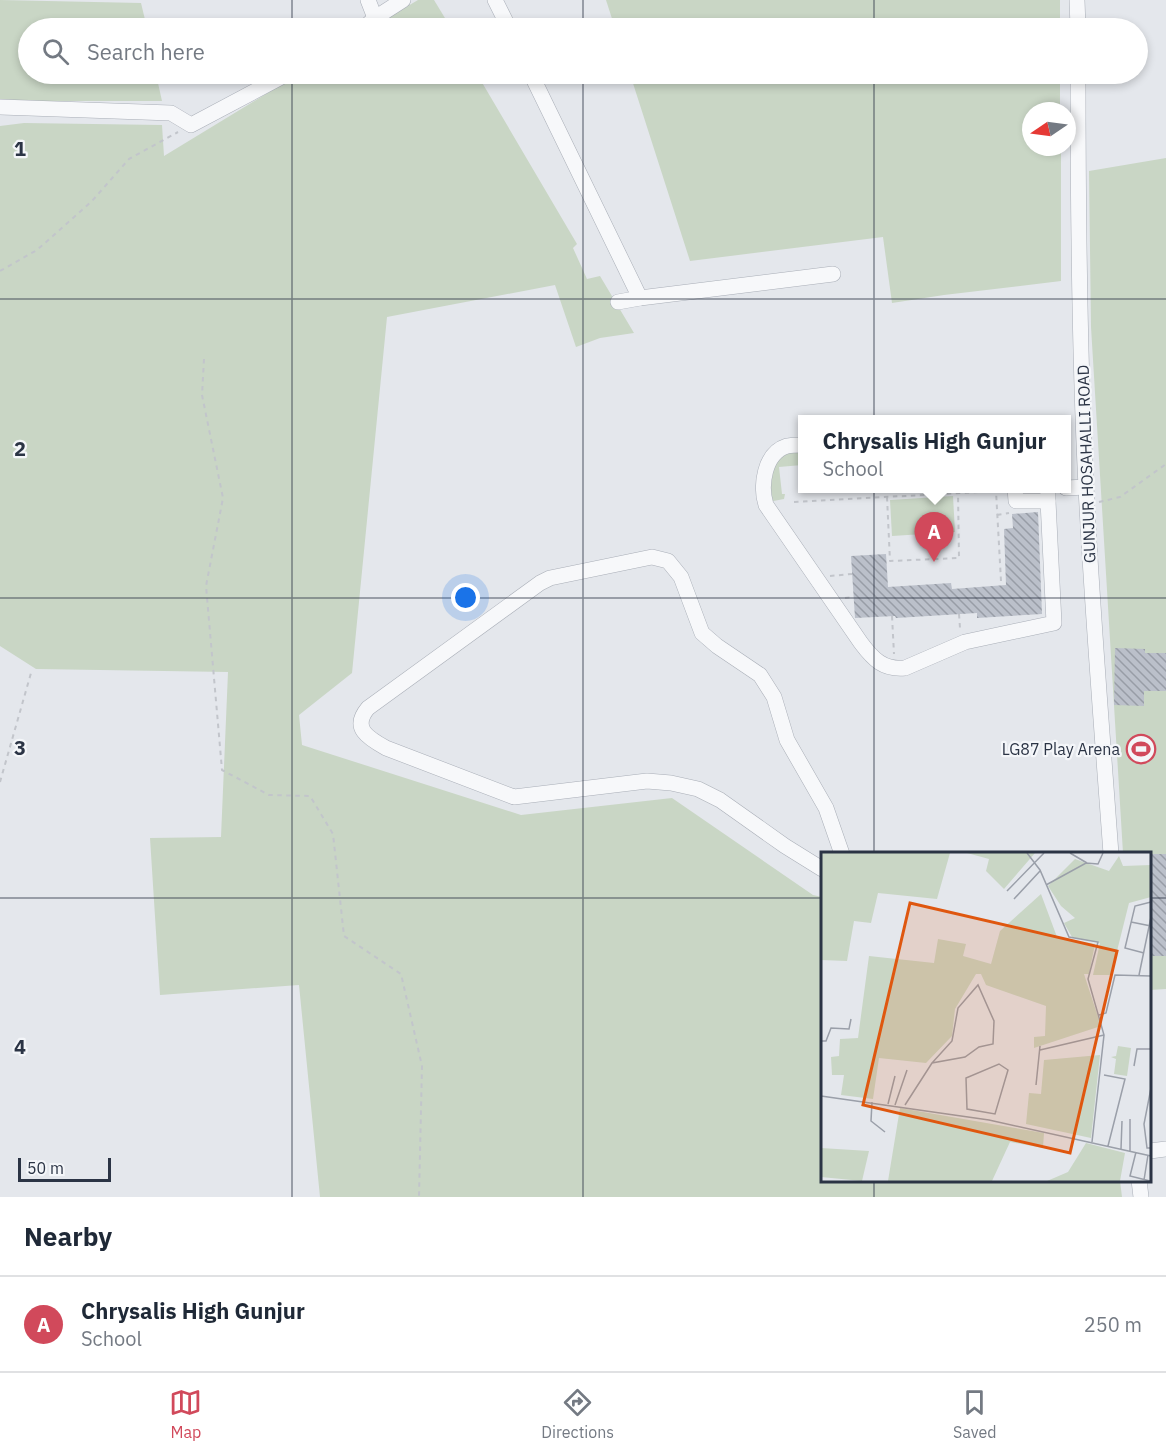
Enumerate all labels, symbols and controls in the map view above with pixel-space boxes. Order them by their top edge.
search box [18,18,1148,84]
icon: search [39,35,72,68]
text: Search here [87,37,205,66]
north arrow [1022,102,1076,156]
text: 1 [14,135,26,162]
street label: GUNJUR HOSAHALLI ROAD [1073,364,1099,564]
popup [798,415,1071,493]
text: Chrysalis High Gunjur [823,426,1046,455]
text: 2 [14,435,26,462]
text: School [823,455,883,482]
pin: A [914,512,954,562]
your location [451,583,480,612]
sports icon: LG87 Play Arena [1125,733,1157,765]
text: 3 [14,734,26,761]
place label: LG87 Play Arena [1002,739,1120,759]
inset map [821,852,1151,1182]
text: 4 [14,1033,26,1060]
scale bar [18,1155,111,1182]
text: 50 m [27,1158,64,1178]
text: Nearby [24,1219,112,1253]
text: Chrysalis High Gunjur [81,1296,305,1325]
text: A [37,1311,50,1338]
text: 250 m [1084,1311,1142,1338]
text: School [81,1325,142,1352]
tab: Map [169,1386,202,1442]
tab: Directions [541,1386,614,1442]
tab: Saved [953,1386,997,1442]

